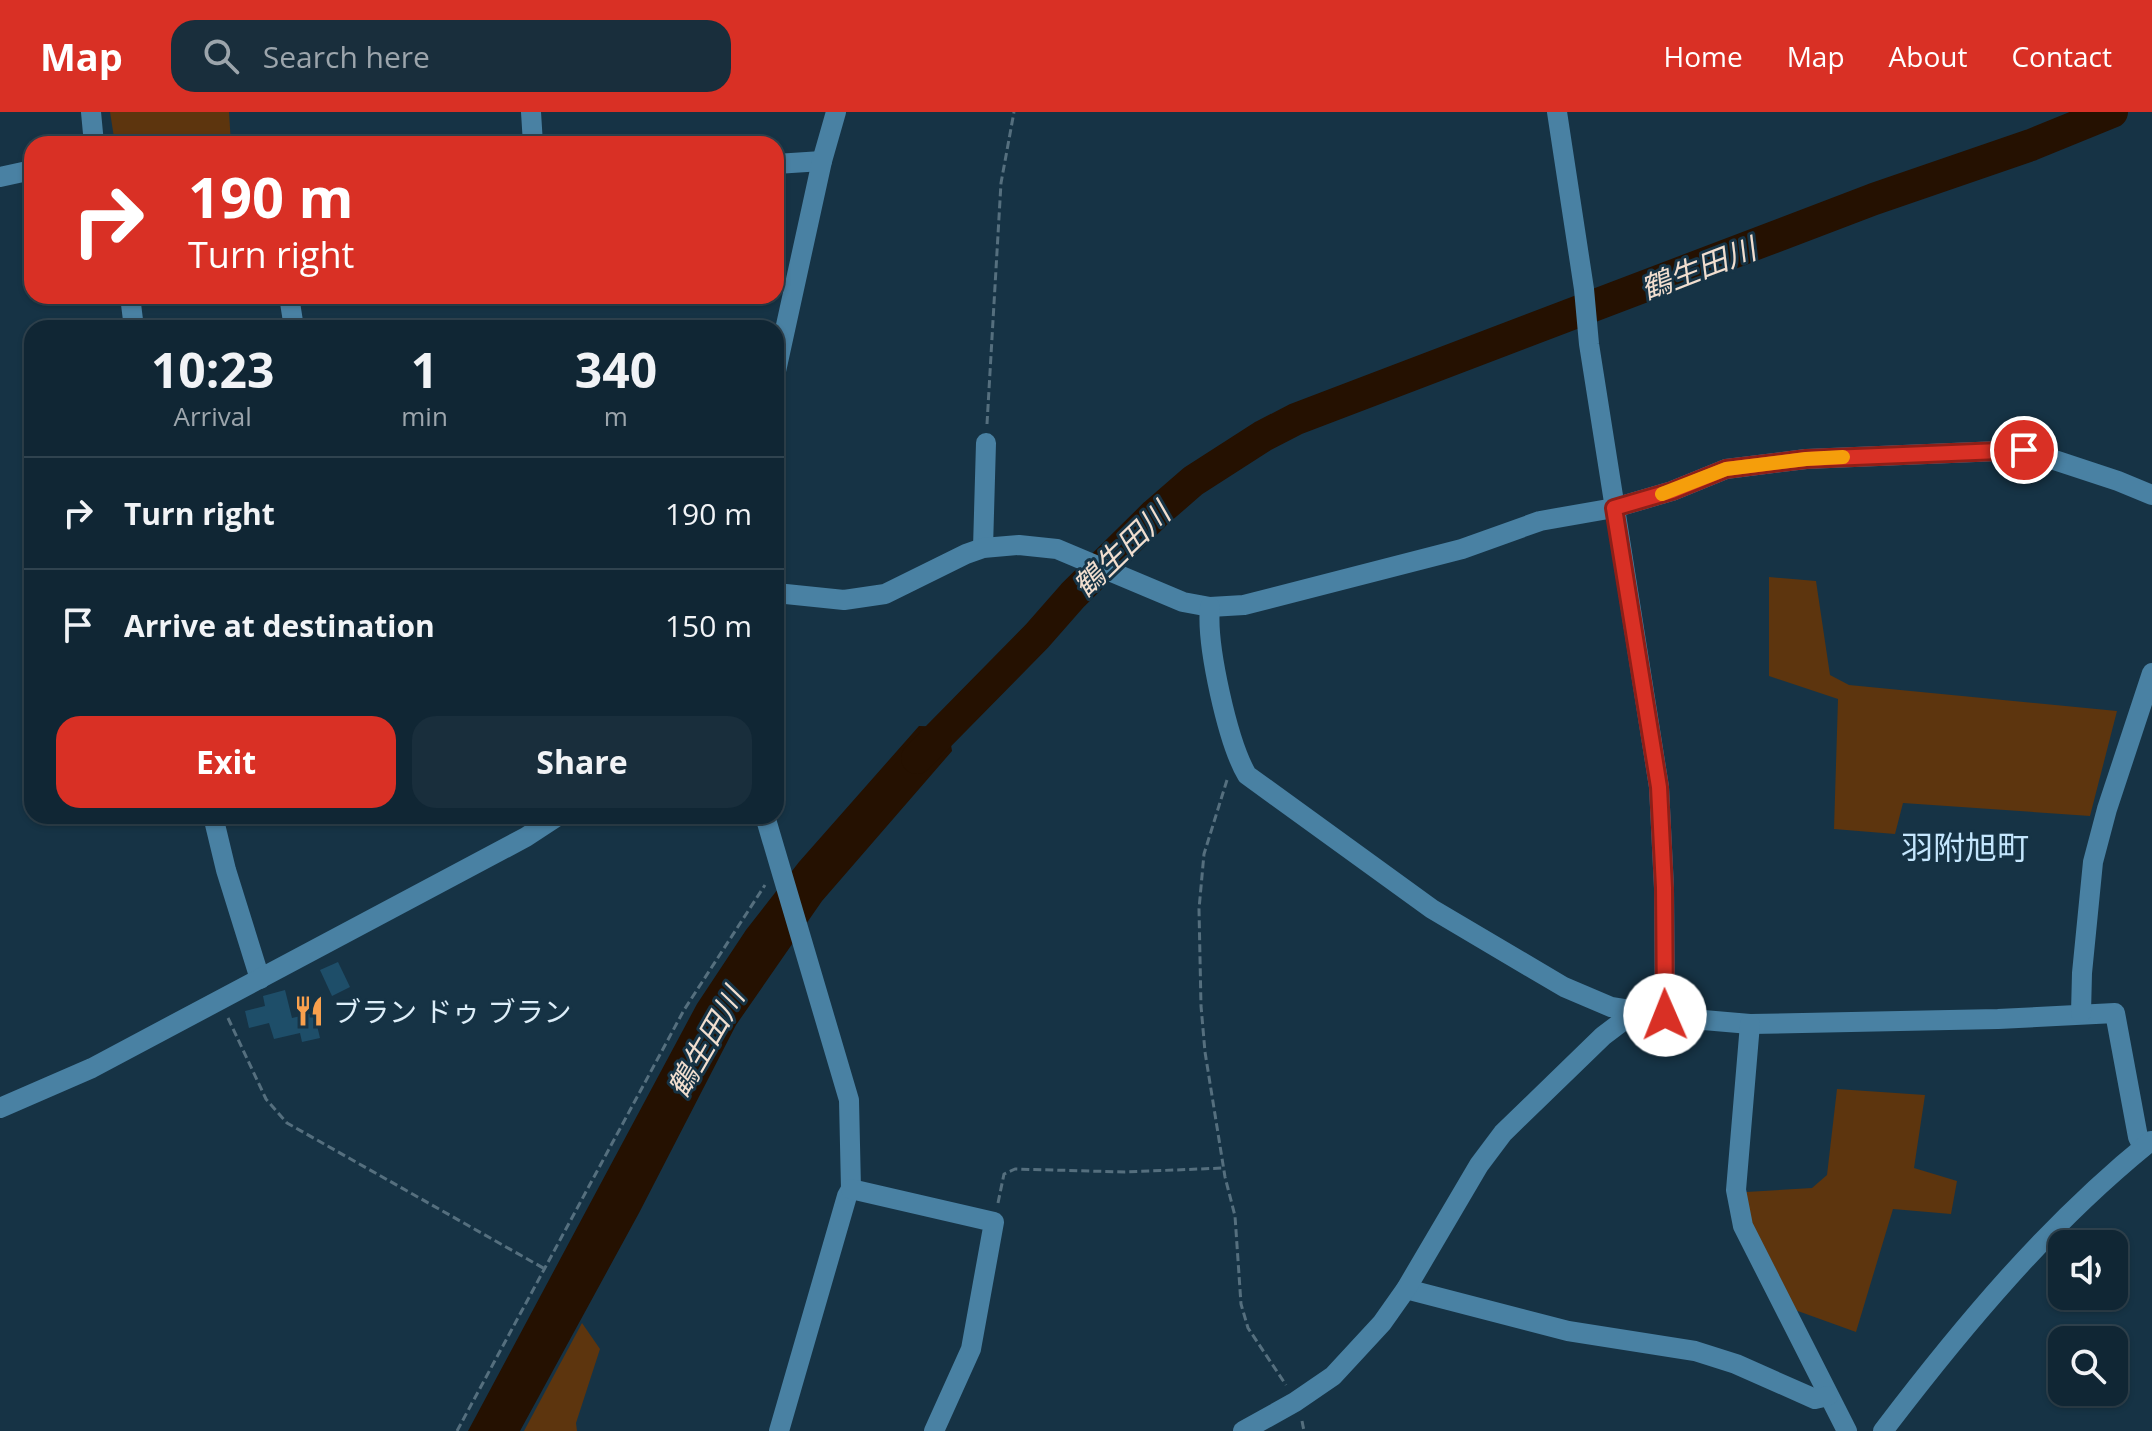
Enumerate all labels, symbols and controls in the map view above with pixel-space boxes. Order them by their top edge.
search box [171,20,731,92]
text: Map [40,30,123,82]
icon: search [199,34,243,78]
text: Search here [263,36,430,77]
text: Home [1664,37,1743,75]
text: Map [1787,37,1845,75]
text: About [1889,37,1967,75]
text: Contact [2011,37,2112,75]
text: 190 m [188,158,354,234]
icon: right [56,168,160,272]
water label: 鶴生田川 [1635,226,1764,309]
text: Turn right [188,230,354,279]
text: 10:23 [151,337,274,402]
text: 1 [411,337,438,402]
text: 340 [575,337,657,402]
text: Arrival [173,398,252,434]
text: min [401,398,448,434]
text: m [604,398,628,434]
pin [1990,416,2058,484]
icon: arrive [2002,428,2046,472]
water label: 鶴生田川 [1064,490,1181,605]
icon: right [56,491,100,535]
text: Turn right [124,493,275,534]
text: 190 m [665,493,752,534]
icon: arrive [56,603,100,647]
text: Arrive at destination [124,605,435,646]
text: 150 m [665,605,752,646]
button: Exit [56,716,396,808]
button: Share [412,716,752,808]
district label: 羽附旭町 [1901,825,2029,868]
position arrow [1623,973,1707,1057]
water label: 鶴生田川 [657,977,754,1104]
place label: ブラン ドゥ ブラン [333,992,572,1030]
restaurant icon: ブラン ドゥ ブラン [292,994,326,1028]
map controls [2048,1230,2128,1406]
button: sound [2048,1230,2128,1310]
button: search [2048,1326,2128,1406]

